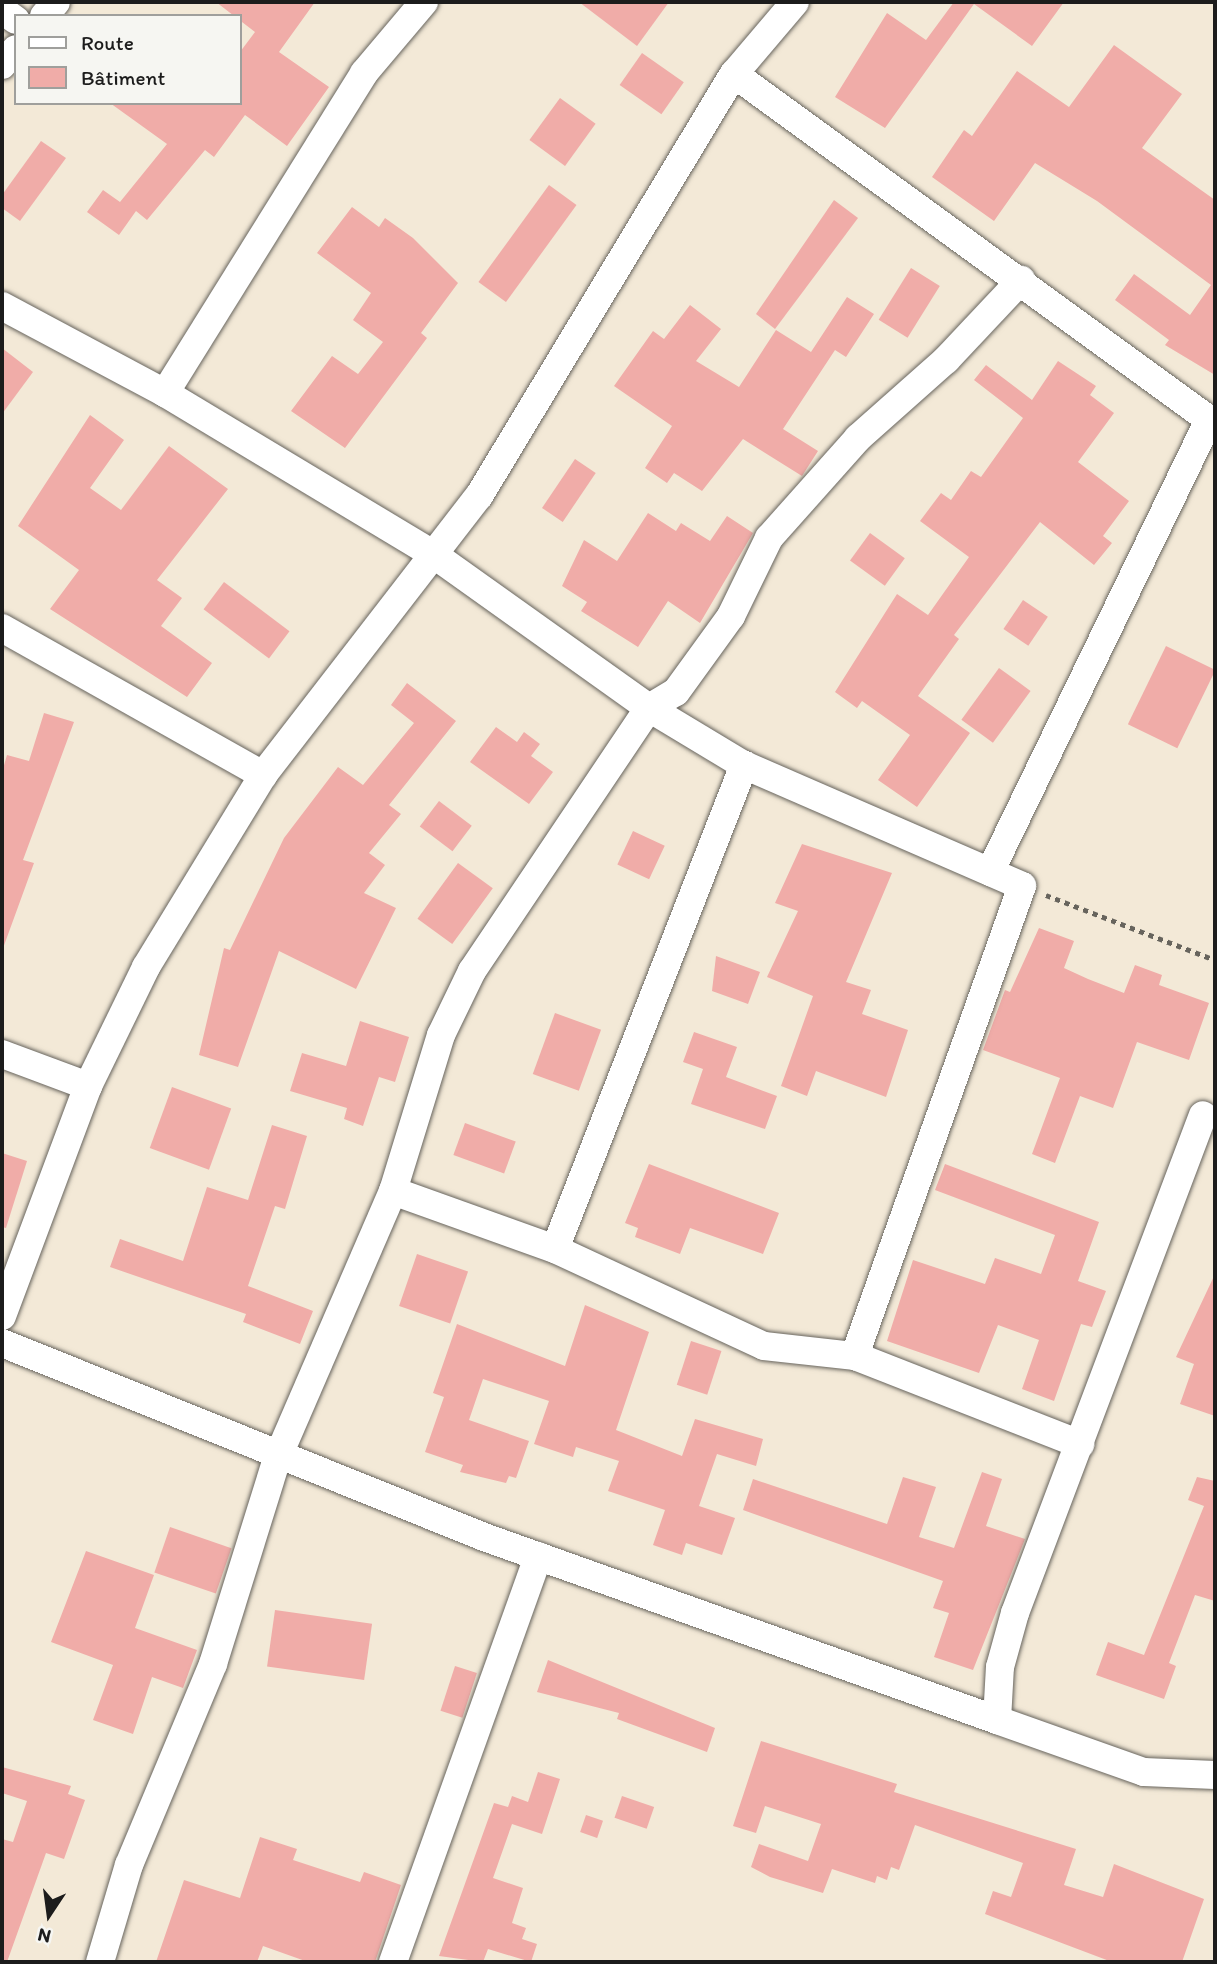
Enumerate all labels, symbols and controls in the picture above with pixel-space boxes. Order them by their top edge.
legend [14,14,242,105]
text: Route [81,30,134,55]
text: Bâtiment [81,65,165,90]
north arrow [14,1880,84,1950]
text: N [35,1923,53,1949]

